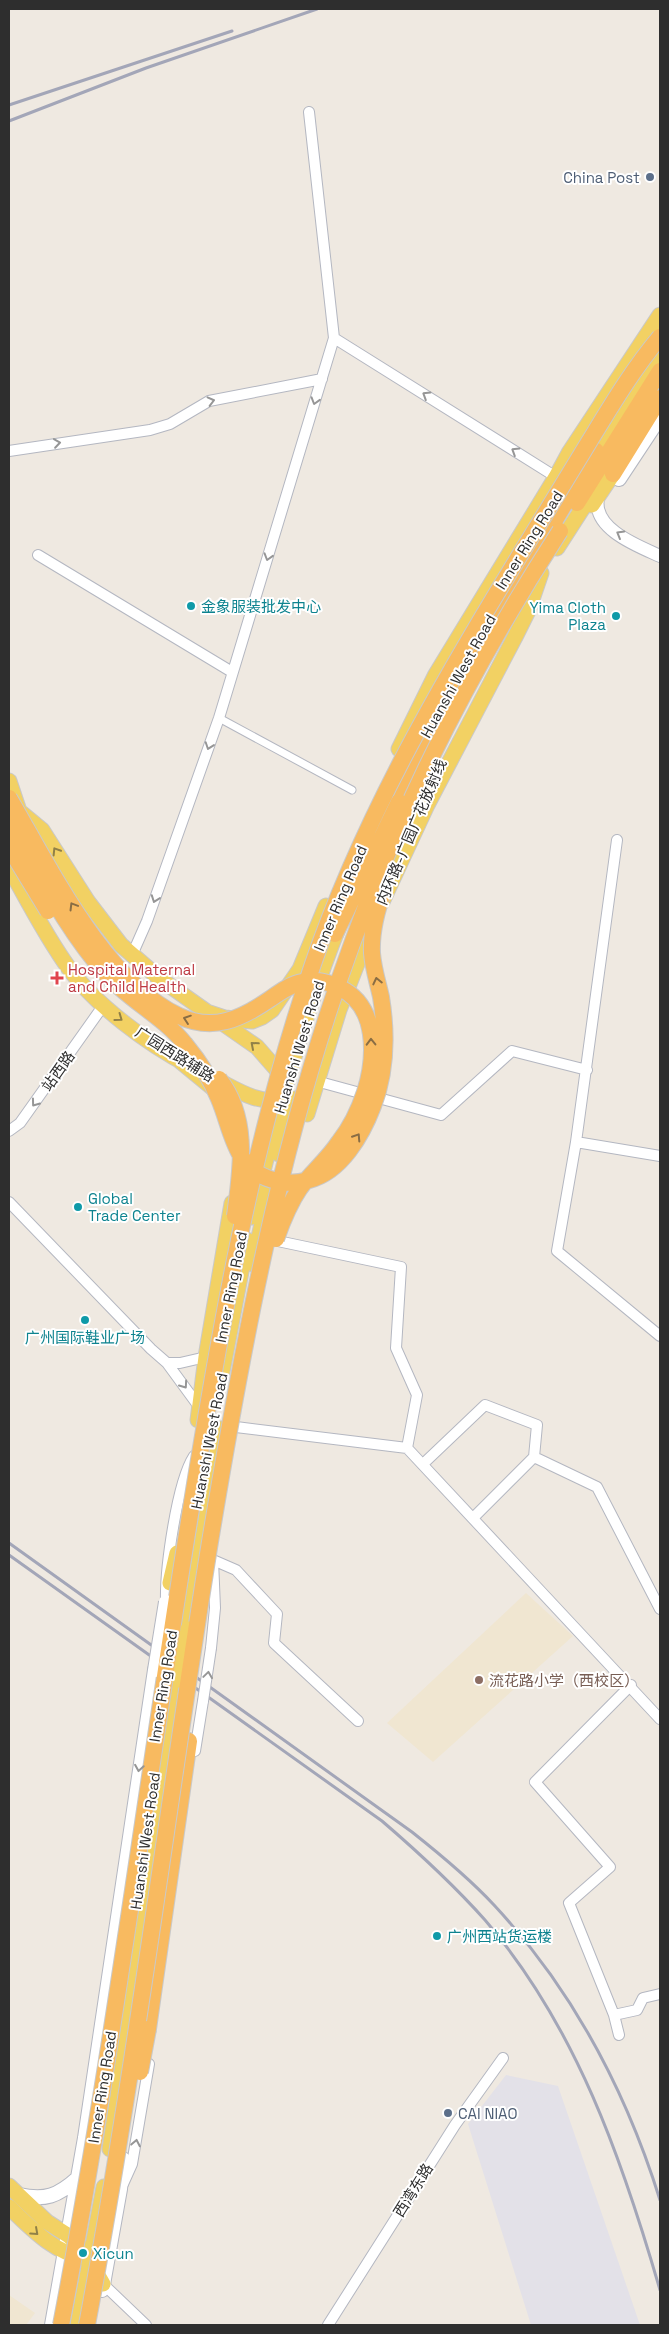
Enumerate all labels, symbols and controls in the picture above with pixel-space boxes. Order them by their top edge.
place label: China Post [563,168,640,187]
marker: China Post [644,171,656,183]
one-way arrow [422,392,431,402]
one-way arrow [207,397,215,407]
one-way arrow [311,397,321,405]
one-way arrow [53,438,61,449]
one-way arrow [512,448,521,458]
street label: Inner Ring Road [491,487,567,593]
one-way arrow [616,531,625,541]
one-way arrow [263,552,273,560]
place label: 金象服装批发中心 [201,597,321,616]
place label: Yima Cloth Plaza [529,598,606,634]
marker: 金象服装批发中心 [185,600,197,612]
marker: Yima Cloth Plaza [610,610,622,622]
street label: Huanshi West Road [416,611,500,741]
one-way arrow [205,741,215,749]
street label: 内环路-广园广花放射线 [372,756,450,908]
street label: Inner Ring Road [309,842,371,954]
one-way arrow [53,847,63,856]
one-way arrow [151,894,161,903]
one-way arrow [70,903,80,912]
place label: Hospital Maternal and Child Health [68,960,195,996]
marker: Hospital Maternal and Child Health [50,971,64,985]
one-way arrow [372,976,383,985]
street label: Huanshi West Road [270,978,328,1116]
one-way arrow [113,1013,122,1021]
one-way arrow [183,1014,191,1024]
street label: 广园西路辅路 [132,1022,218,1086]
one-way arrow [366,1038,376,1046]
one-way arrow [251,1042,260,1051]
street label: 站西路 [37,1047,79,1095]
one-way arrow [32,1097,41,1107]
one-way arrow [351,1134,361,1143]
place label: Global Trade Center [88,1189,181,1225]
marker: Global Trade Center [72,1201,84,1213]
street label: Inner Ring Road [211,1230,251,1344]
marker: 广州国际鞋业广场 [79,1314,91,1326]
place label: 广州国际鞋业广场 [25,1328,145,1347]
street label: Huanshi West Road [186,1371,232,1511]
one-way arrow [178,1379,187,1389]
street label: Inner Ring Road [145,1629,181,1743]
one-way arrow [202,1670,212,1679]
place label: 流花路小学（西校区） [489,1671,639,1690]
marker: 流花路小学（西校区） [473,1674,485,1686]
one-way arrow [135,1763,145,1772]
street label: Huanshi West Road [126,1771,164,1911]
place label: 广州西站货运楼 [447,1927,552,1946]
marker: 广州西站货运楼 [431,1930,443,1942]
street label: Inner Ring Road [84,2030,120,2144]
place label: CAI NIAO [458,2104,517,2123]
marker: CAI NIAO [442,2107,454,2119]
one-way arrow [130,2139,140,2148]
street label: 西湾东路 [389,2160,437,2220]
one-way arrow [30,2226,39,2235]
place label: Xicun [93,2244,134,2263]
marker: Xicun [77,2247,89,2259]

